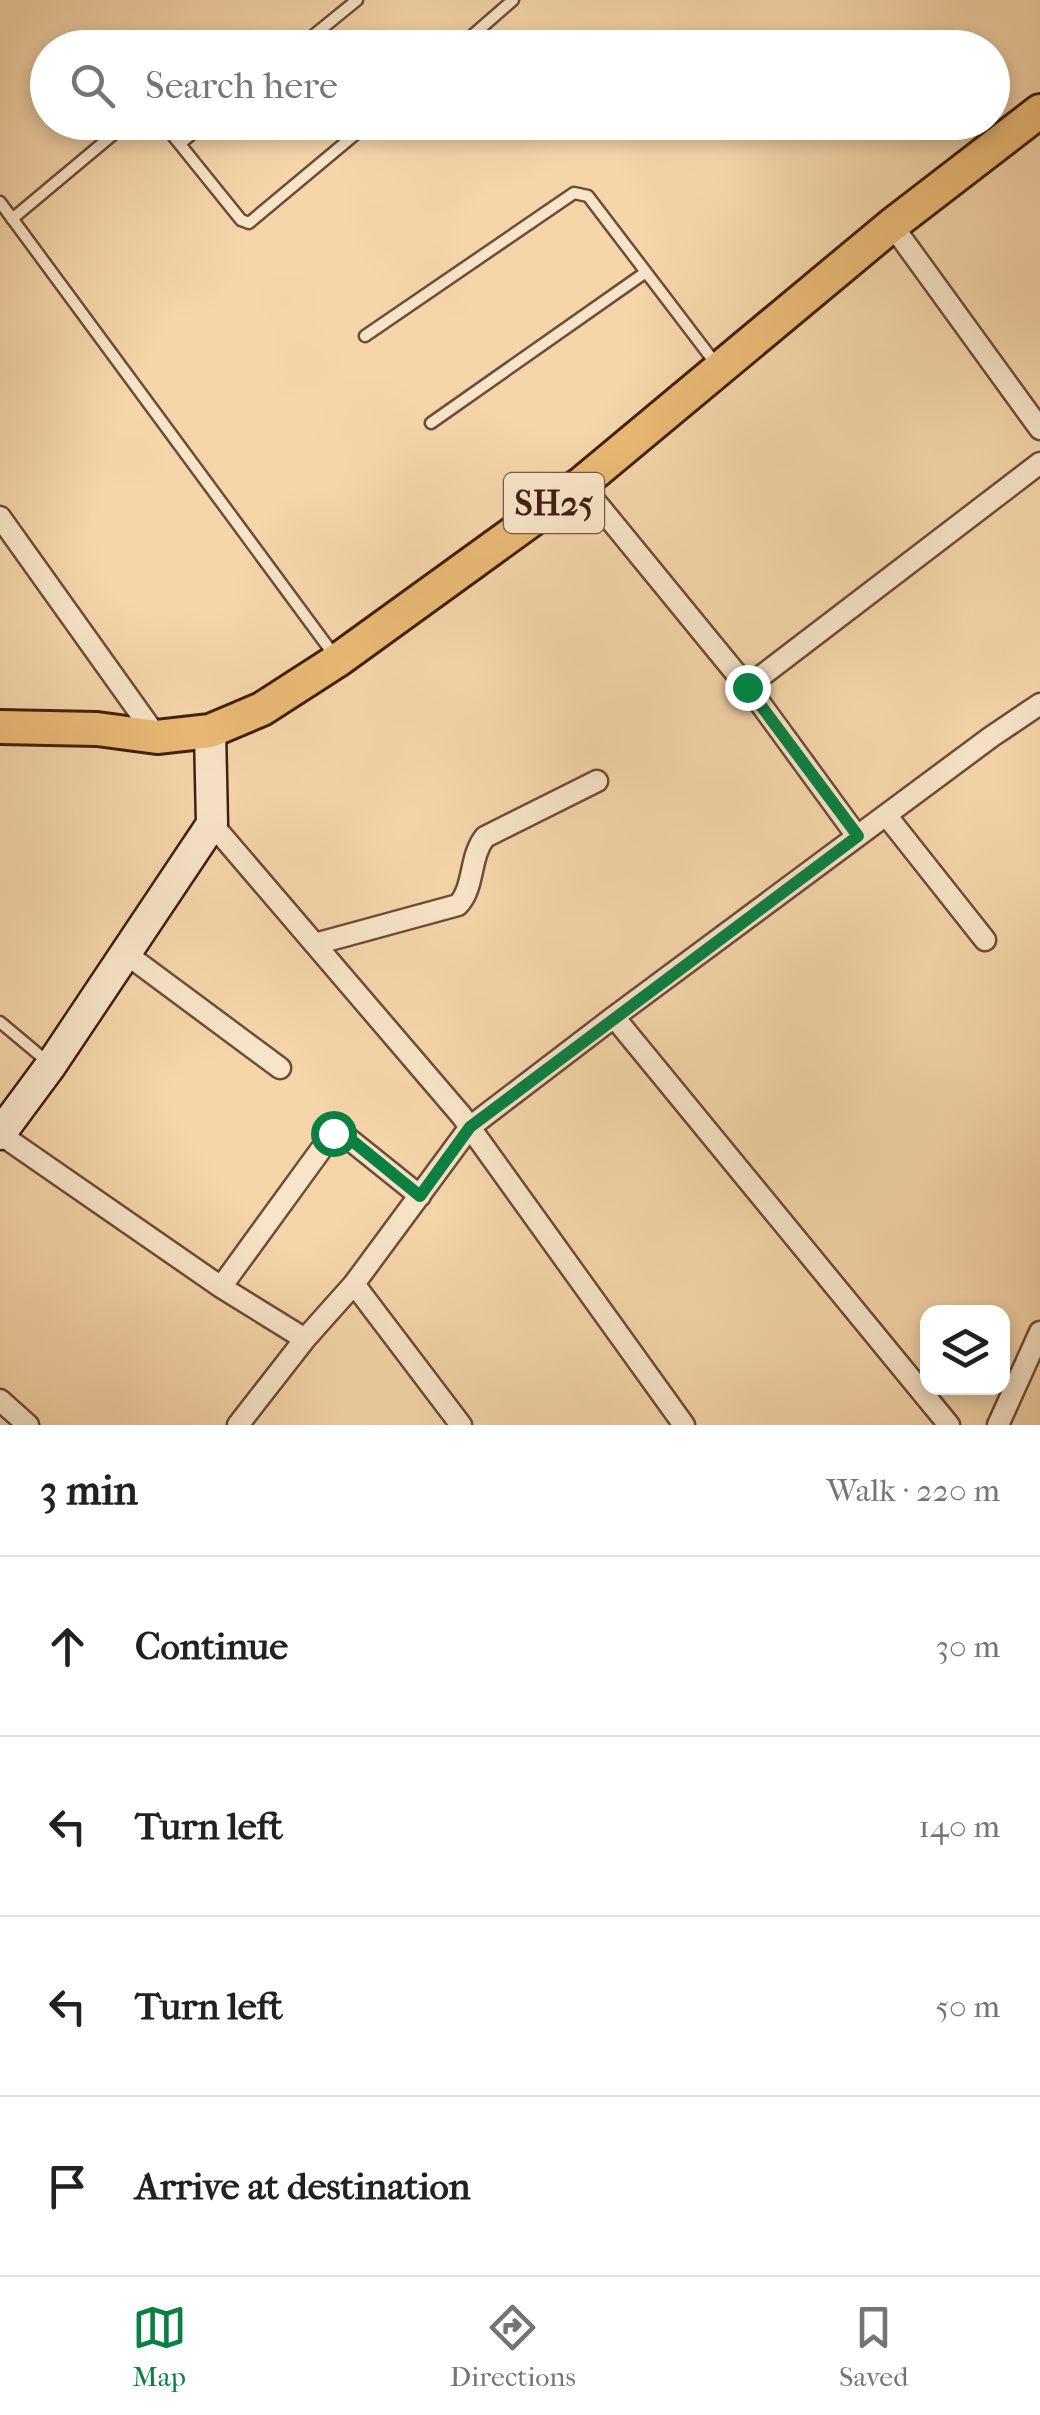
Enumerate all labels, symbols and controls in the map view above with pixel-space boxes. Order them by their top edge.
search box [30,30,1010,140]
icon: search [65,58,120,113]
text: Search here [145,63,338,108]
road number: SH25 [504,473,604,533]
route end [725,665,771,711]
route start [311,1111,357,1157]
map controls [920,1305,1010,1395]
button: layers [920,1305,1010,1395]
text: 3 min [40,1466,138,1515]
text: Walk · 220 m [826,1472,1000,1509]
icon: ahead [40,1619,95,1674]
text: Continue [135,1624,288,1669]
text: 30 m [936,1628,1000,1665]
icon: left [40,1799,95,1854]
text: Turn left [135,1804,283,1849]
text: 140 m [919,1808,1000,1845]
icon: left [40,1979,95,2034]
text: Turn left [135,1984,283,2029]
text: 50 m [935,1988,1000,2025]
icon: arrive [40,2159,95,2214]
text: Arrive at destination [135,2164,471,2209]
tab: Map [132,2300,187,2393]
tab: Directions [450,2300,576,2393]
tab: Saved [839,2300,908,2393]

